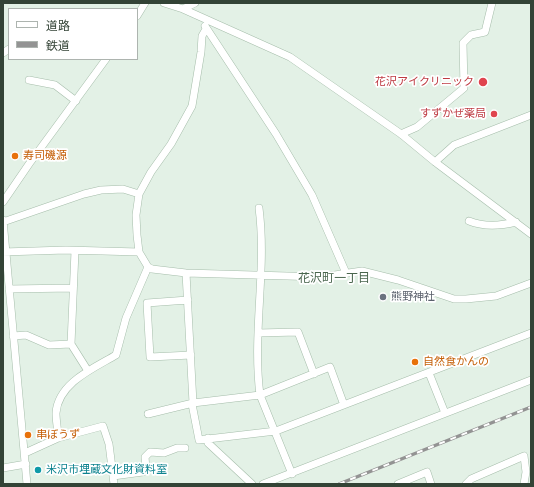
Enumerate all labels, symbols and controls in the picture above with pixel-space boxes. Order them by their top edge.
legend [8,8,138,60]
text: 道路 [46,18,70,33]
text: 鉄道 [46,38,70,53]
place label: 花沢アイクリニック [375,75,474,89]
marker: 花沢アイクリニック [477,76,489,88]
place label: すずかぜ薬局 [420,107,486,121]
marker: すずかぜ薬局 [489,109,499,119]
place label: 寿司磯源 [23,149,67,163]
marker: 寿司磯源 [10,151,20,161]
district label: 花沢町一丁目 [298,272,370,286]
place label: 熊野神社 [391,290,435,304]
marker: 熊野神社 [378,292,388,302]
place label: 自然食かんの [423,355,489,369]
marker: 自然食かんの [410,357,420,367]
place label: 串ぼうず [36,428,80,442]
marker: 串ぼうず [23,430,33,440]
place label: 米沢市埋蔵文化財資料室 [46,463,167,477]
marker: 米沢市埋蔵文化財資料室 [33,465,43,475]

